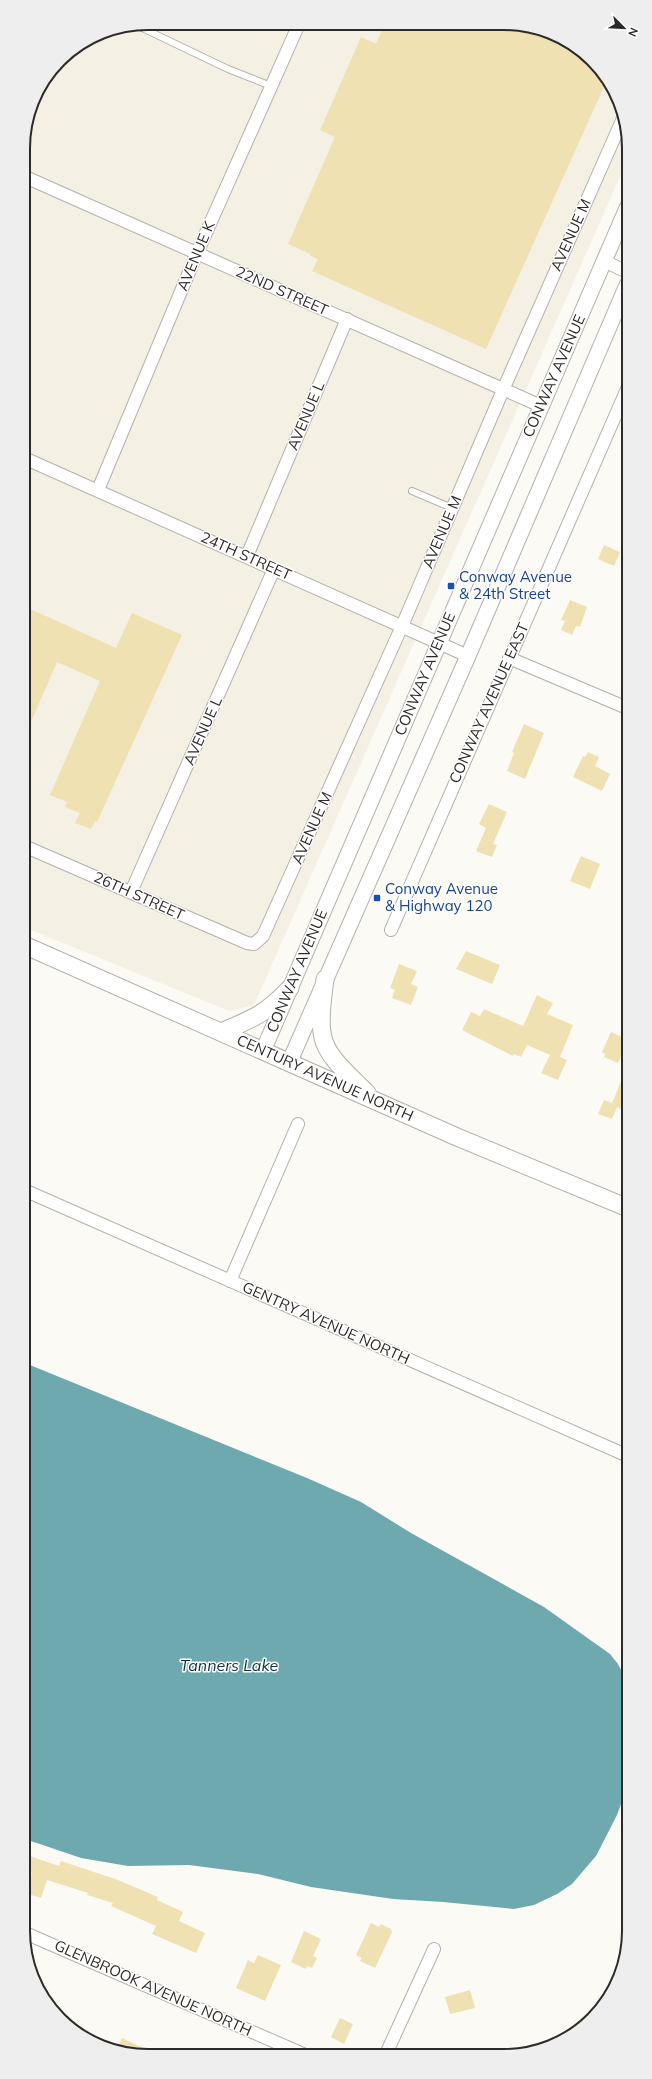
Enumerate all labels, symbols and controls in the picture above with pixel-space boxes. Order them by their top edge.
north arrow [604,8,644,48]
text: N [625,25,641,39]
street label: AVENUE M [546,196,595,274]
street label: AVENUE K [172,218,219,294]
street label: 22ND STREET [233,262,331,319]
street label: CONWAY AVENUE [518,311,589,440]
street label: AVENUE L [283,379,328,453]
street label: AVENUE M [418,493,465,571]
street label: 24TH STREET [198,527,295,584]
place label: Conway Avenue & 24th Street [459,567,572,603]
marker: Conway Avenue & 24th Street [446,581,456,591]
street label: CONWAY AVENUE [390,609,459,738]
street label: CONWAY AVENUE EAST [445,620,533,786]
street label: AVENUE L [179,694,226,768]
street label: AVENUE M [287,789,336,867]
street label: 26TH STREET [91,867,188,924]
place label: Conway Avenue & Highway 120 [385,879,498,915]
marker: Conway Avenue & Highway 120 [372,893,382,903]
street label: CONWAY AVENUE [262,906,331,1035]
street label: CENTURY AVENUE NORTH [234,1030,416,1125]
street label: GENTRY AVENUE NORTH [240,1277,413,1368]
water label: Tanners Lake [180,1655,278,1675]
street label: GLENBROOK AVENUE NORTH [52,1935,255,2040]

